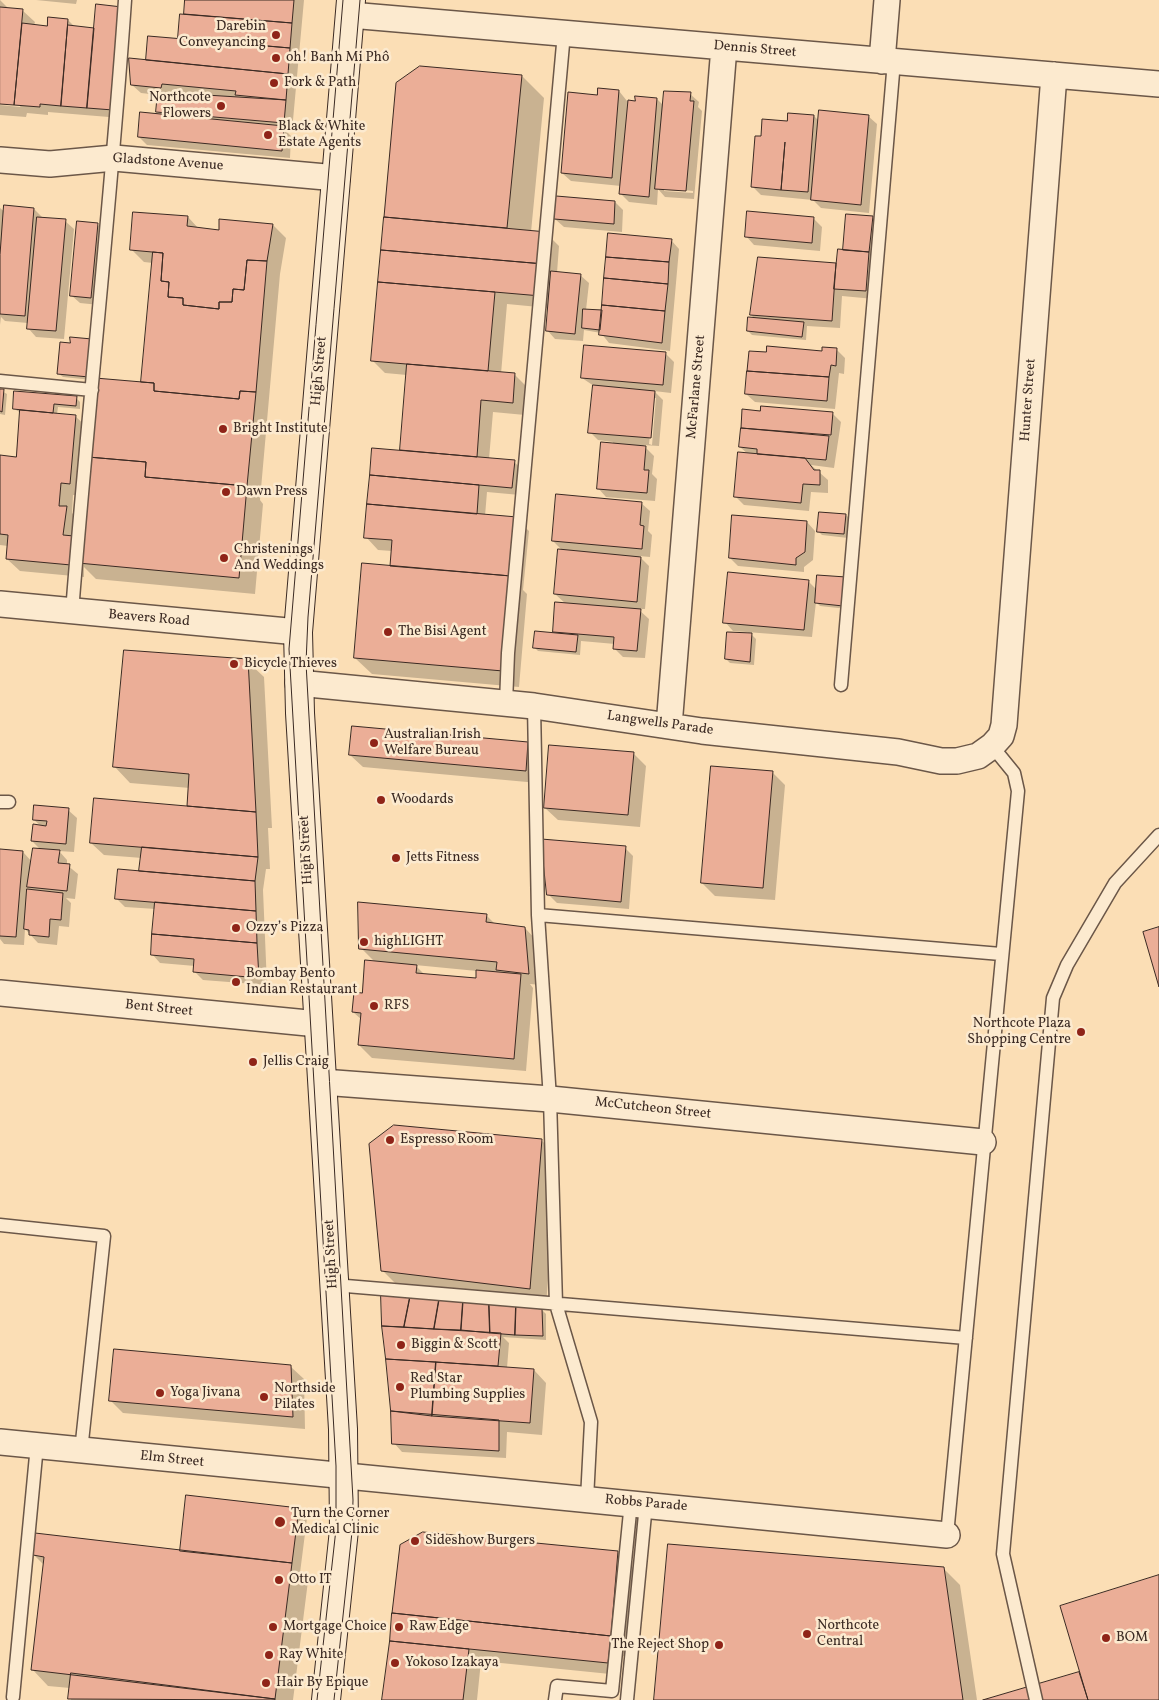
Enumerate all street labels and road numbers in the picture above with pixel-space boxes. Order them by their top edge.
street label: Dennis Street [713,38,797,62]
street label: Gladstone Avenue [112,151,224,175]
street label: McFarlane Street [684,334,710,440]
street label: High Street [309,336,331,406]
street label: Hunter Street [1018,358,1040,442]
street label: Beavers Road [107,607,191,631]
street label: Langwells Parade [606,708,714,740]
street label: High Street [297,815,317,885]
street label: Bent Street [124,997,194,1021]
street label: McCutcheon Street [594,1095,712,1123]
street label: High Street [322,1219,342,1289]
street label: Elm Street [139,1448,205,1472]
street label: Robbs Parade [604,1492,688,1516]

